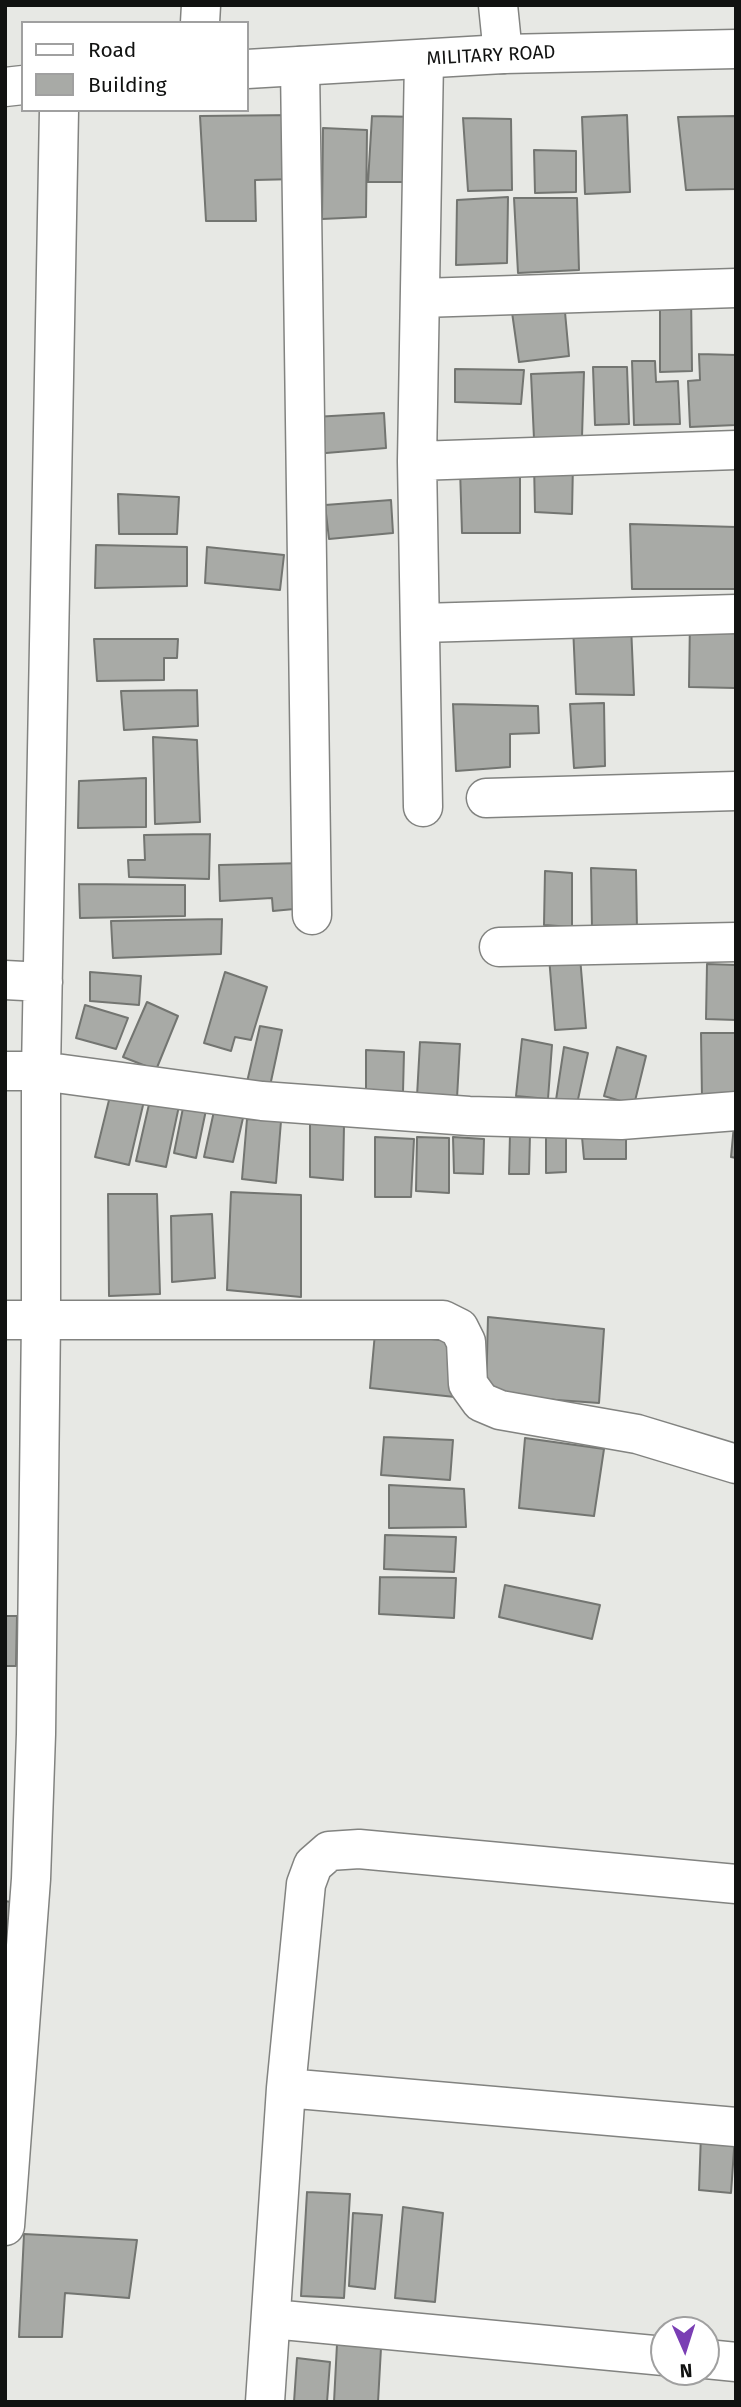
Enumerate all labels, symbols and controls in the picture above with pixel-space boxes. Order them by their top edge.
legend [21,21,248,112]
text: Road [88,37,136,63]
street label: MILITARY ROAD [426,41,556,71]
text: Building [88,72,167,98]
north arrow [650,2316,720,2386]
text: N [679,2359,693,2382]

